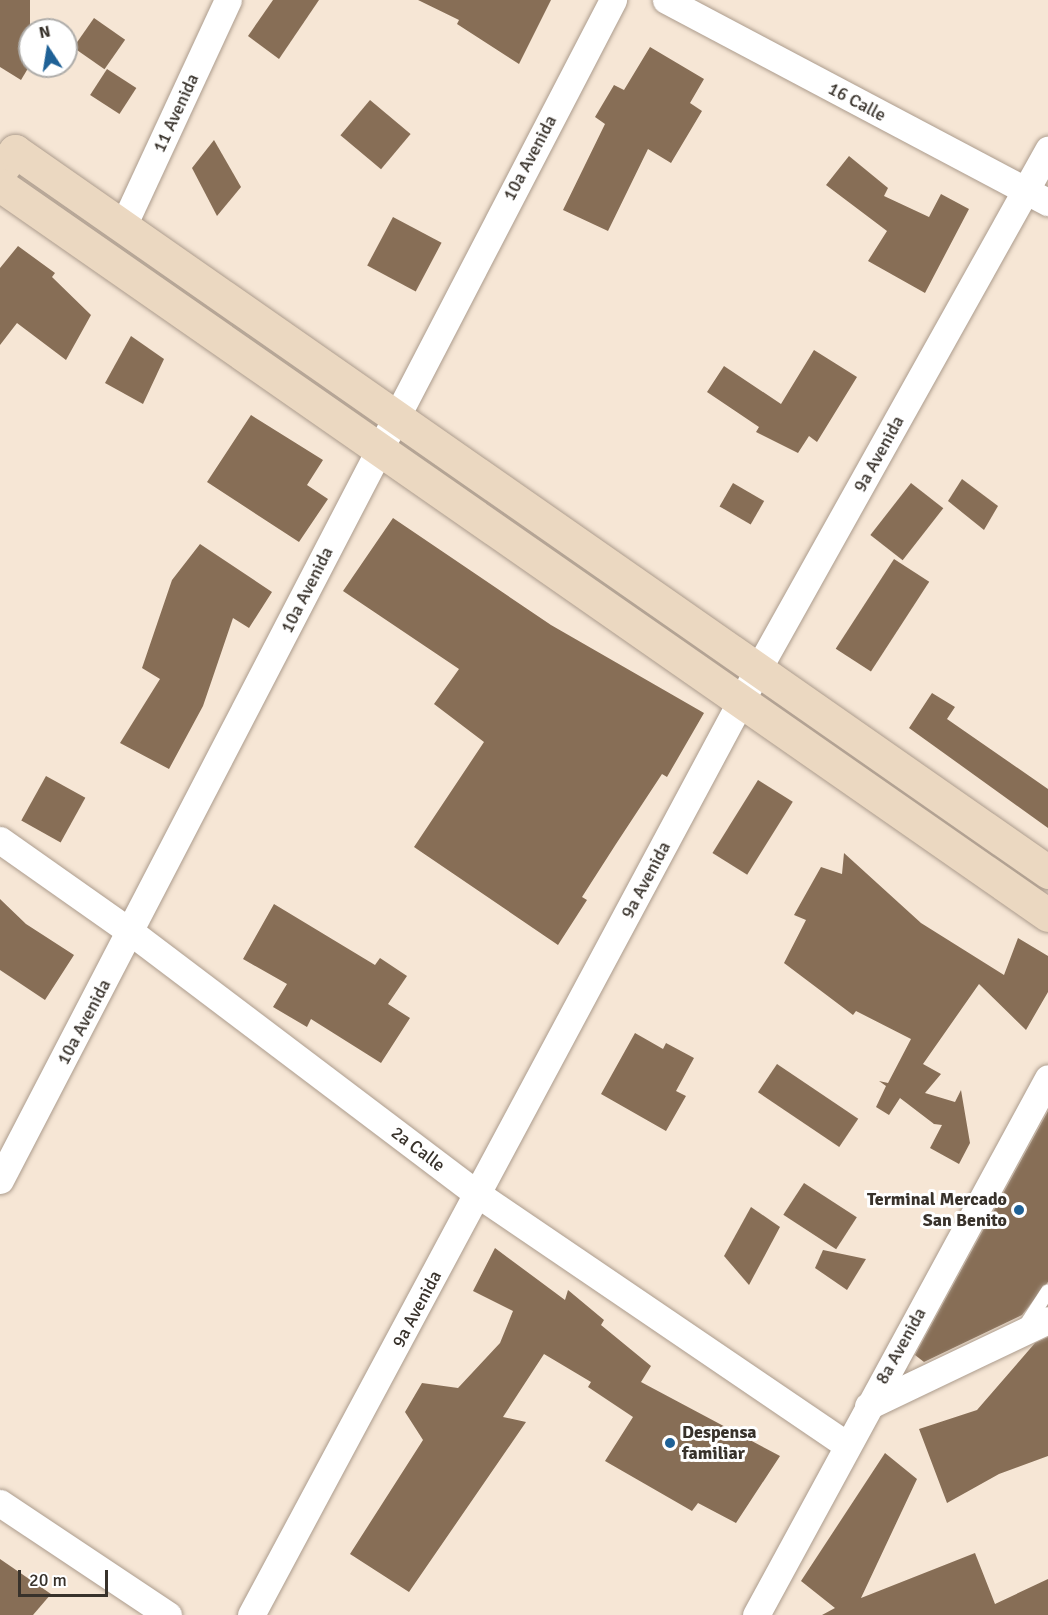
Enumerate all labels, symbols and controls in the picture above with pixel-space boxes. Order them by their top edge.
north arrow [18,18,78,78]
text: N [37,21,52,43]
street label: 11 Avenida [148,70,204,156]
street label: 16 Calle [824,78,890,126]
street label: 10a Avenida [499,112,561,204]
street label: 9a Avenida [849,412,909,496]
street label: 10a Avenida [276,543,338,637]
street label: 9a Avenida [617,838,675,922]
street label: 10a Avenida [53,976,115,1068]
street label: 2a Calle [387,1122,449,1176]
place label: Terminal Mercado San Benito [867,1189,1007,1232]
marker: Terminal Mercado San Benito [1012,1203,1026,1217]
street label: 9a Avenida [388,1267,446,1351]
street label: 8a Avenida [871,1304,931,1388]
place label: Despensa familiar [682,1422,757,1464]
marker: Despensa familiar [663,1436,677,1450]
scale bar [21,1558,111,1596]
text: 20 m [29,1569,67,1591]

